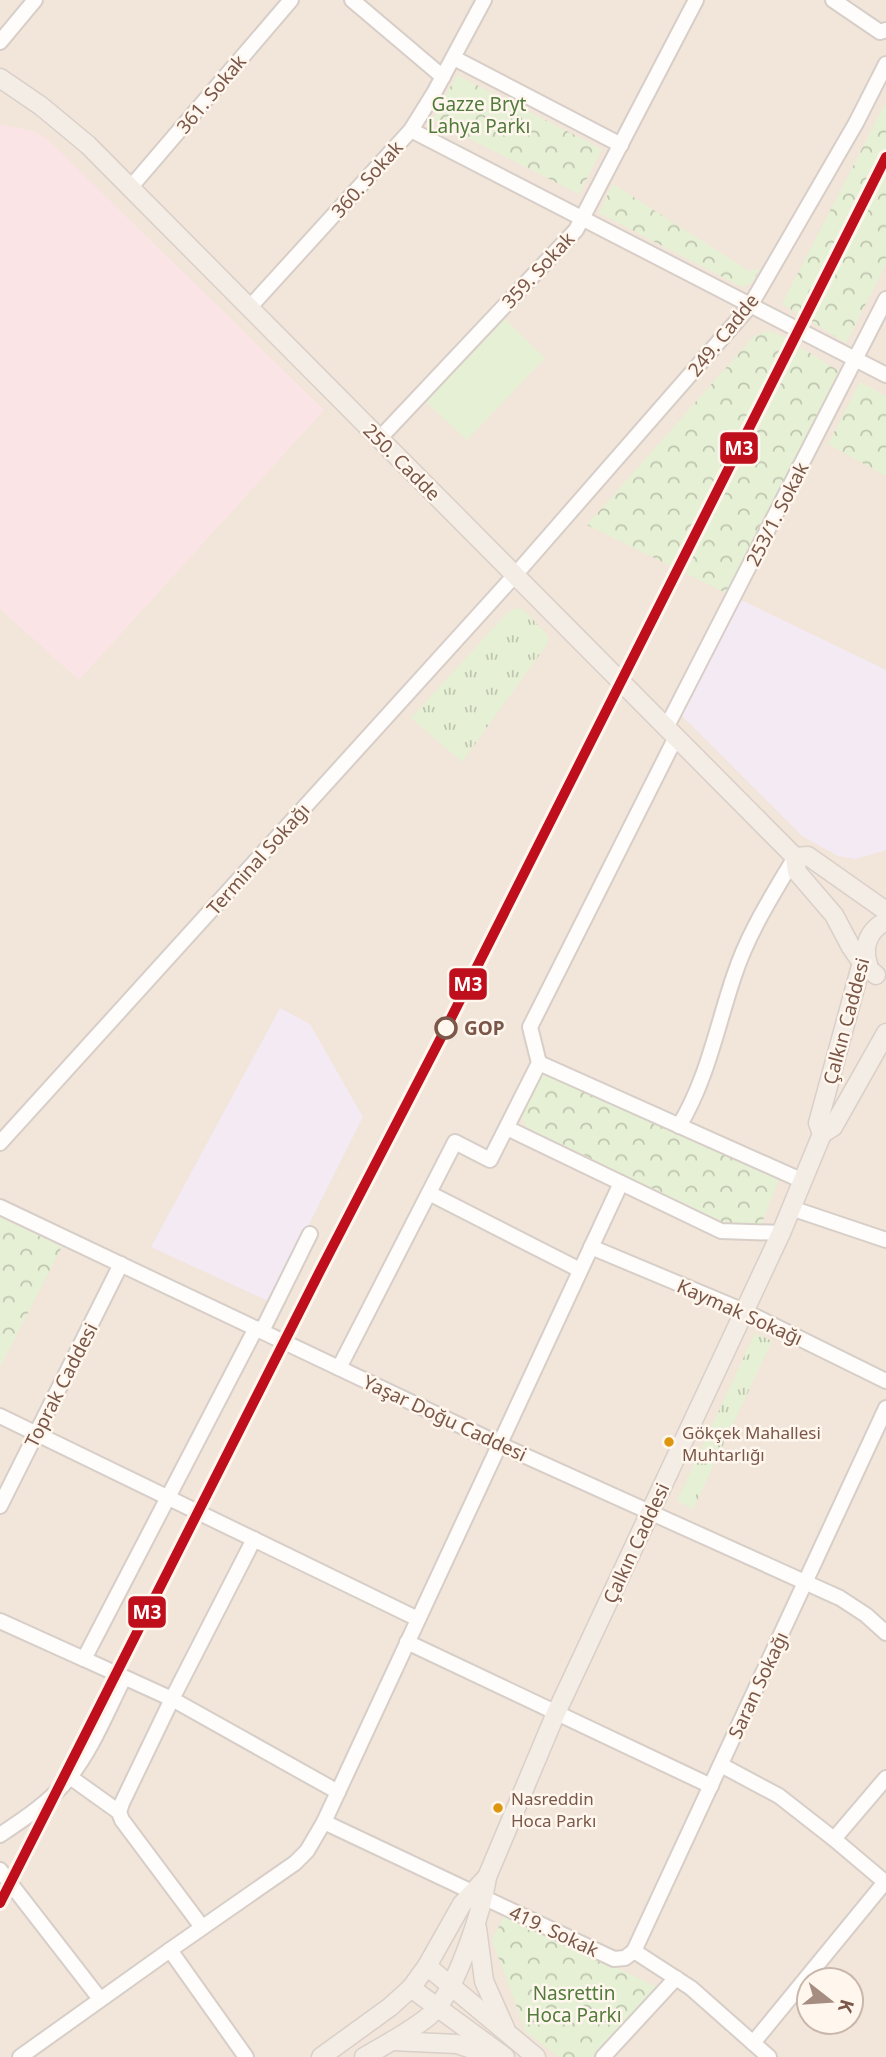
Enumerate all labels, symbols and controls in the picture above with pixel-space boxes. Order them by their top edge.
street label: 361. Sokak [170,49,252,139]
park label: Gazze Bryt Lahya Parkı [428,91,530,139]
street label: 360. Sokak [325,135,409,223]
street label: 359. Sokak [496,226,580,314]
street label: 249. Cadde [682,288,764,382]
street label: 250. Cadde [358,418,446,506]
line badge: M3 [719,431,759,465]
text: M3 [725,435,754,461]
street label: 253/1. Sokak [740,458,814,570]
street label: Terminal Sokağı [201,798,315,920]
street label: Çalkın Caddesi [817,955,875,1087]
line badge: M3 [448,967,488,1001]
text: M3 [454,971,483,997]
place label: GOP [464,1015,505,1041]
marker: GOP [435,1017,457,1039]
street label: Kaymak Sokağı [673,1273,807,1351]
street label: Toprak Caddesi [18,1318,104,1452]
street label: Yaşar Doğu Caddesi [359,1369,531,1467]
place label: Gökçek Mahallesi Muhtarlığı [682,1421,821,1466]
marker: Gökçek Mahallesi Muhtarlığı [662,1435,676,1449]
street label: Çalkın Caddesi [597,1479,675,1607]
line badge: M3 [127,1595,167,1629]
text: M3 [133,1599,162,1625]
street label: Saran Sokağı [722,1627,794,1743]
place label: Nasreddin Hoca Parkı [511,1787,596,1832]
marker: Nasreddin Hoca Parkı [491,1801,505,1815]
street label: 419. Sokak [505,1899,603,1963]
north arrow [795,1966,865,2036]
park label: Nasrettin Hoca Parkı [526,1980,622,2028]
text: K [832,1996,861,2016]

